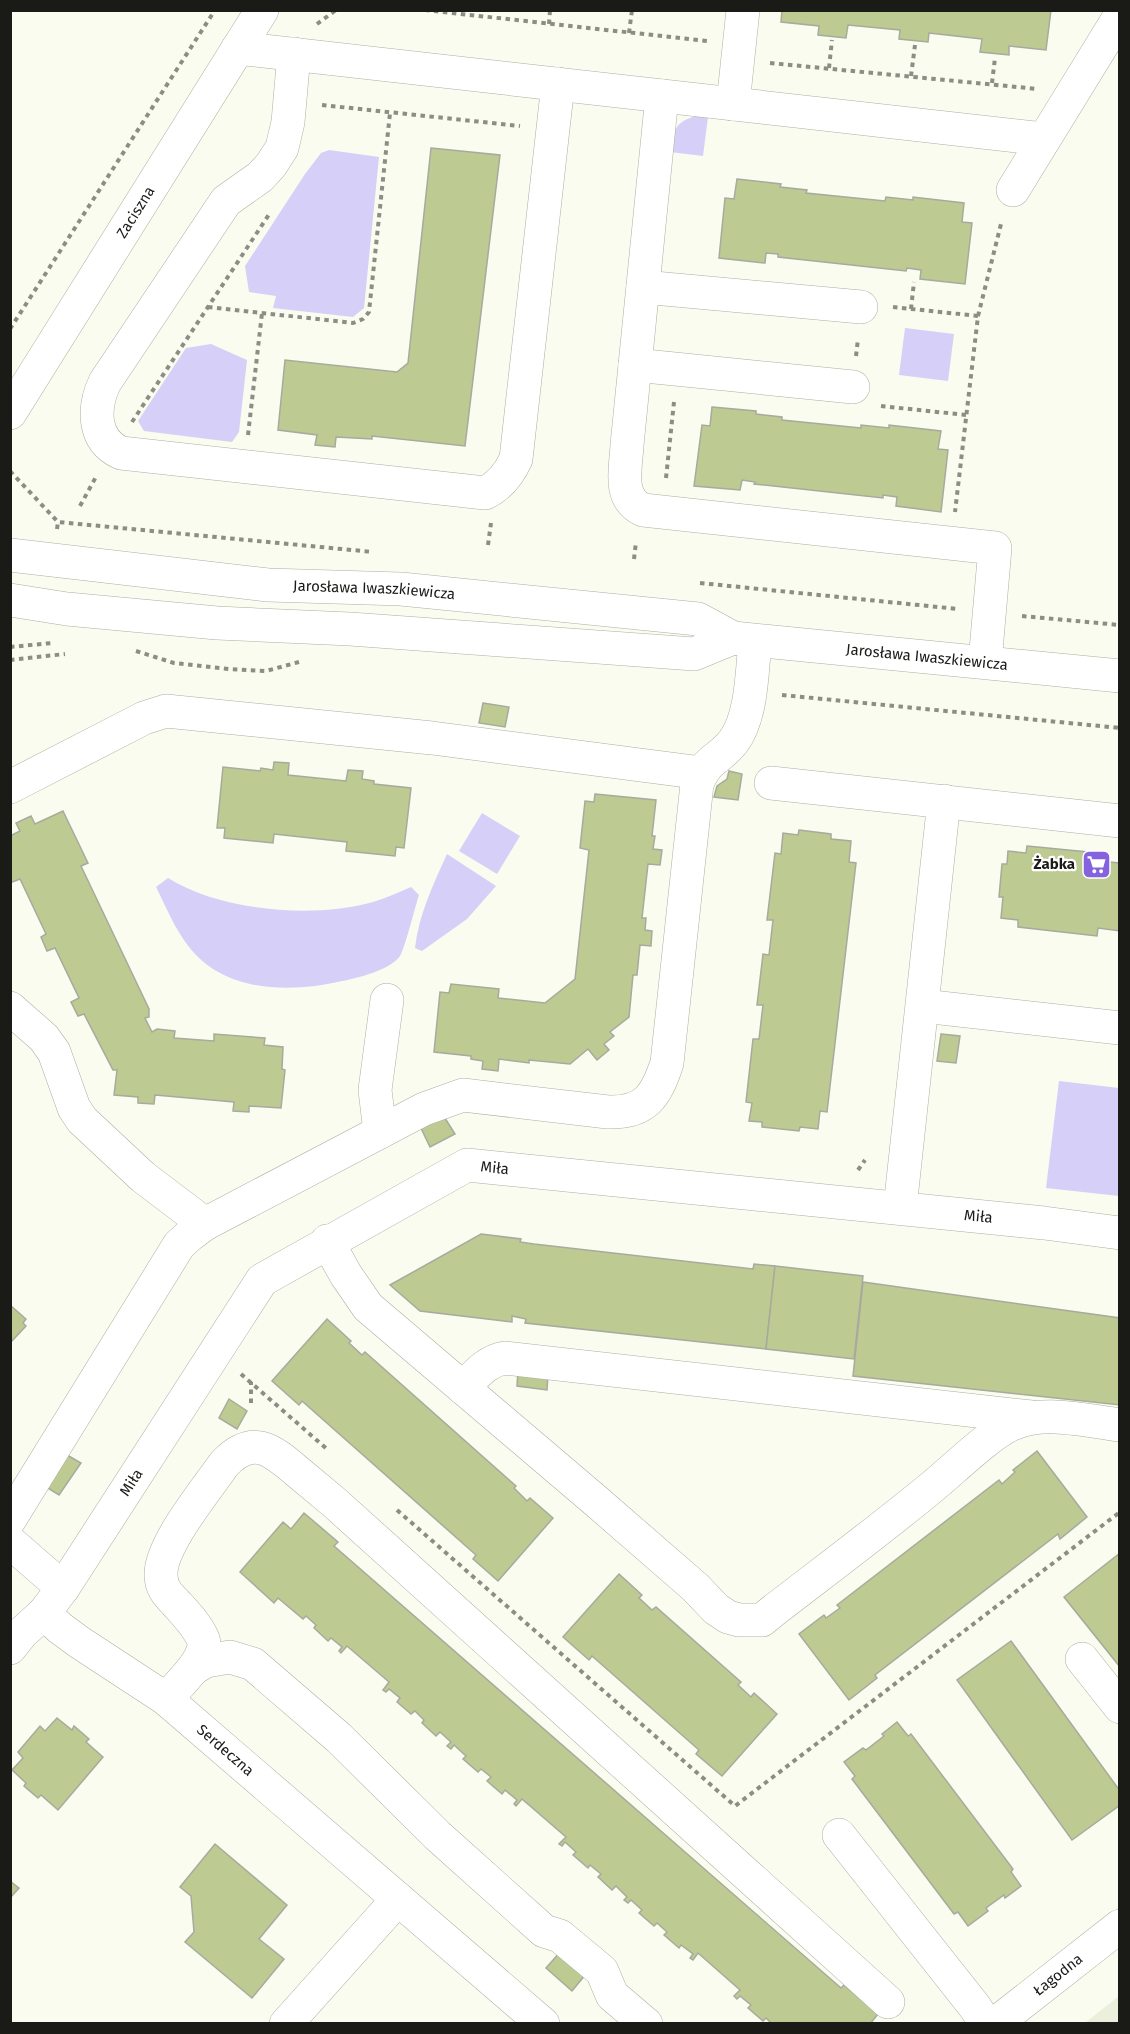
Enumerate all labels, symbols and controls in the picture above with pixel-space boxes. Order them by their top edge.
street label: Zaciszna [113,183,159,241]
street label: Jarosława Iwaszkiewicza [293,577,456,603]
street label: Jarosława Iwaszkiewicza [845,640,1009,674]
supermarket icon: Żabka [1080,848,1112,880]
place label: Żabka [1034,855,1075,873]
street label: Miła [480,1157,510,1178]
street label: Miła [963,1206,993,1227]
street label: Miła [116,1466,147,1499]
street label: Serdeczna [193,1721,258,1780]
street label: Łagodna [1030,1950,1086,2000]

